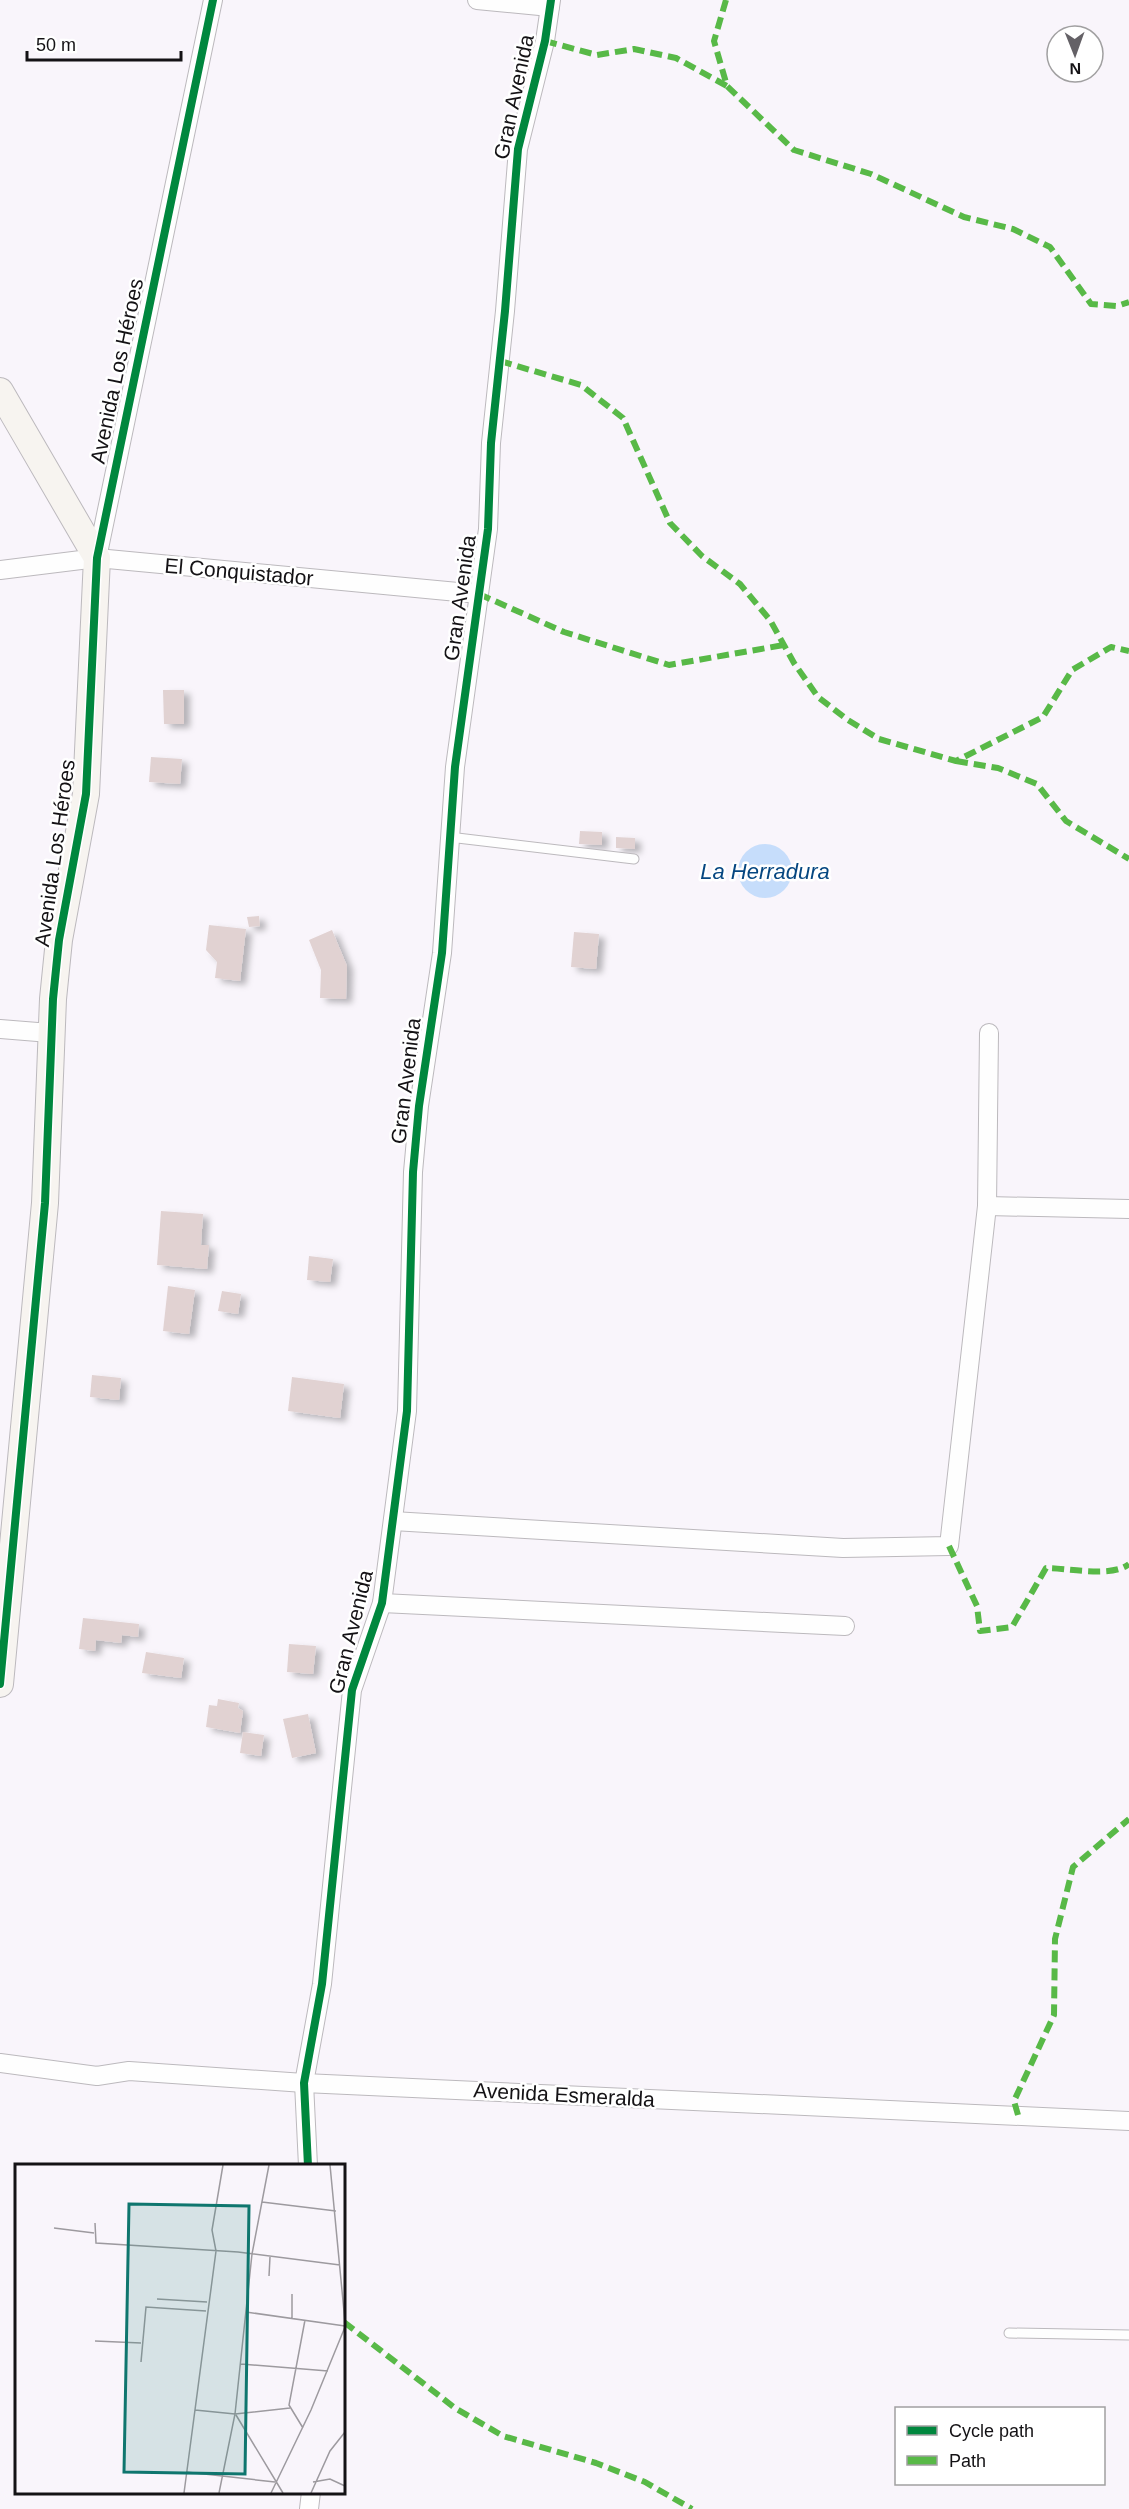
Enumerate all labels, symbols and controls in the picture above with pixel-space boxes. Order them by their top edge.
scale bar [27,24,182,62]
north arrow [1045,24,1105,84]
street label: Gran Avenida [489,32,538,161]
text: 50 m [36,35,76,55]
text: N [1069,60,1081,77]
street label: Avenida Los Héroes [86,276,147,466]
street label: Gran Avenida [439,533,480,662]
street label: El Conquistador [164,554,314,589]
street label: Avenida Los Héroes [30,758,79,948]
water label: La Herradura [700,859,830,884]
street label: Gran Avenida [386,1016,425,1145]
street label: Gran Avenida [324,1567,377,1696]
street label: Avenida Esmeralda [473,2078,656,2111]
inset map [15,2164,345,2494]
legend [895,2407,1105,2485]
text: Cycle path [949,2421,1034,2441]
text: Path [949,2451,986,2471]

